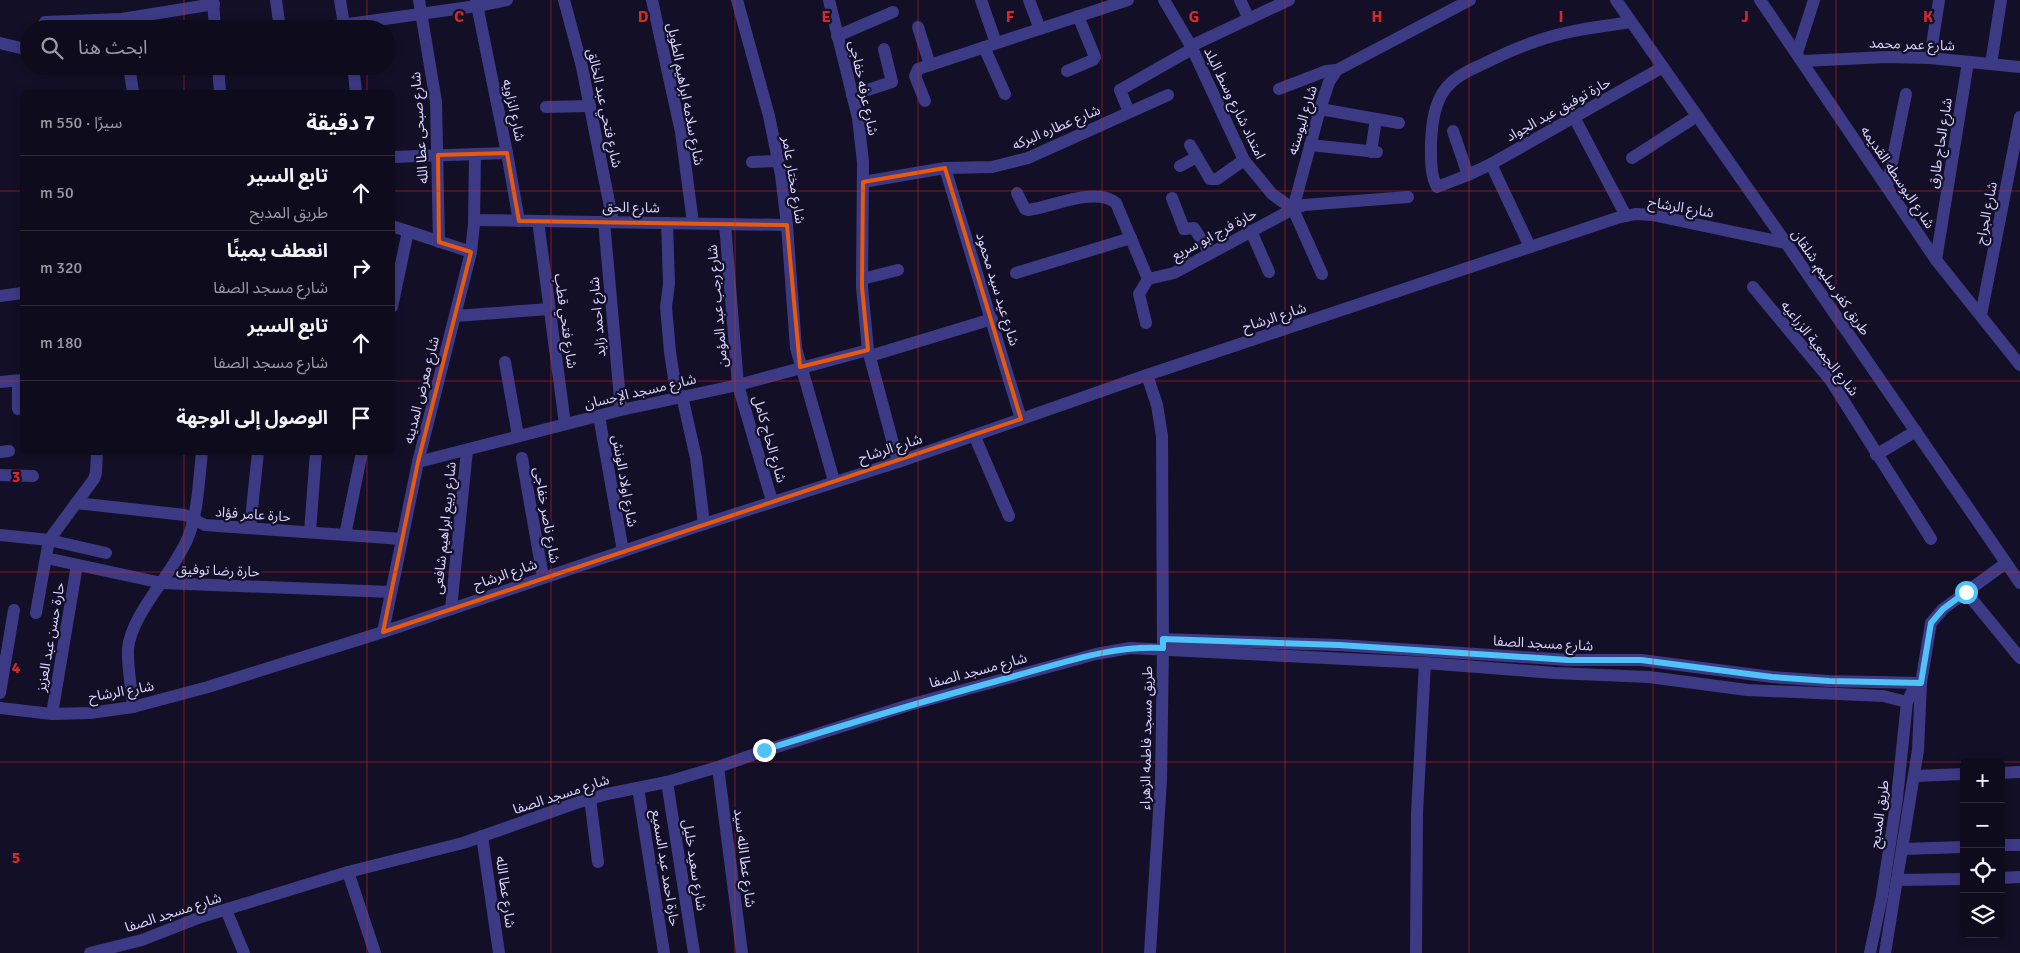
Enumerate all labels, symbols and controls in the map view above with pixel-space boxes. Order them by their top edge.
text: C [454,7,464,27]
text: D [638,7,649,27]
text: E [821,7,831,27]
text: F [1006,7,1015,27]
text: G [1189,7,1199,27]
text: H [1372,7,1382,27]
text: I [1558,7,1564,27]
text: J [1741,7,1749,27]
text: K [1923,7,1933,27]
search box [20,20,395,75]
street label: شارع سلامه ابراهيم الطويل [661,21,708,167]
icon: search [38,34,66,62]
street label: شارع عمر محمد [1869,35,1955,56]
text: ابحث هنا [78,36,148,60]
street label: شارع عرفه خفاجى [843,39,882,137]
street label: امتداد شارع وسط البلد [1198,45,1269,163]
street label: شارع فتحي عبد الخالق [581,47,625,170]
street label: شارع صبحى عطا الله [407,71,434,185]
street label: حارة توفيق عبد الجواد [1503,74,1614,146]
street label: شارع الزاويه [497,77,528,143]
street label: شارع البوسته [1284,83,1323,158]
street label: شارع الحاج طارق [1925,97,1958,190]
street label: شارع عطاره البركه [1010,101,1104,156]
text: 7 دقيقة [306,110,375,136]
text: سيرًا · 550 m [40,113,122,133]
street label: شارع البوسطه القديمه [1855,123,1938,233]
street label: شارع مختار عامر [776,134,809,225]
text: تابع السير [248,164,328,188]
icon: ahead [347,179,375,207]
street label: شارع الجراج [1972,180,2003,246]
text: 50 m [40,183,74,203]
street label: شارع الرشاح [1646,193,1715,224]
street label: شارع الحق [602,198,660,219]
text: طريق المدبح [250,203,328,223]
street label: حارة فرج ابو سريع [1169,205,1261,266]
street label: طريق كفر سليم, شلقان [1786,226,1874,340]
street label: شارع عيد سيد محمود [970,230,1023,348]
text: انعطف يمينًا [227,239,328,263]
street label: شارع رجب عبد المؤمن [704,244,733,368]
icon: right [347,254,375,282]
text: 320 m [40,258,82,278]
street label: شارع فتحي قطب [548,273,581,370]
street label: شارع احمد زايد [586,276,611,358]
text: شارع مسجد الصفا [213,278,328,298]
street label: شارع الجمعية الزراعيه [1775,297,1862,401]
street label: شارع الرشاح [1240,299,1309,338]
text: تابع السير [248,314,328,338]
icon: ahead [347,329,375,357]
text: 180 m [40,333,82,353]
street label: شارع معرض المدينه [400,335,445,446]
text: شارع مسجد الصفا [213,353,328,373]
street label: شارع مسجد الإحسان [582,370,698,415]
street label: شارع الحاج كامل [747,394,790,485]
icon: arrive [347,404,375,432]
text: الوصول إلى الوجهة [176,406,328,430]
street label: شارع الرشاح [856,430,925,469]
street label: شارع اولاد الونش [606,434,641,529]
street label: شارع ربيع ابراهيم شافعى [429,461,462,595]
street label: شارع ناصر خفاجى [528,466,563,565]
text: 3 [12,467,20,487]
street label: حارة عامر فؤاد [215,503,291,526]
street label: شارع الرشاح [471,556,540,595]
street label: حارة رضا توفيق [176,561,260,581]
street label: حارة حسن عبد العزيز [32,581,68,694]
route start [1955,581,1978,604]
street label: شارع مسجد الصفا [1492,632,1594,657]
street label: شارع مسجد الصفا [927,649,1029,694]
text: 4 [12,658,21,678]
street label: طريق مسجد فاطمه الزهراء [1137,666,1157,810]
street label: شارع الرشاح [87,677,156,708]
route end [753,739,776,762]
map controls [1960,758,2005,938]
button: + [1960,758,2005,803]
street label: شارع مسجد الصفا [511,771,612,820]
street label: طريق المدبح [1866,779,1895,849]
button: − [1960,803,2005,848]
street label: شارع عطا الله سيد [728,808,759,909]
street label: حارة احمد عبد السميع [646,809,683,928]
street label: شارع سعيد خليل [677,818,710,912]
text: 5 [12,848,20,868]
button: locate [1960,848,2005,893]
street label: شارع عطا الله [490,855,519,929]
street label: شارع مسجد الصفا [123,889,224,938]
button: layers [1960,893,2005,938]

